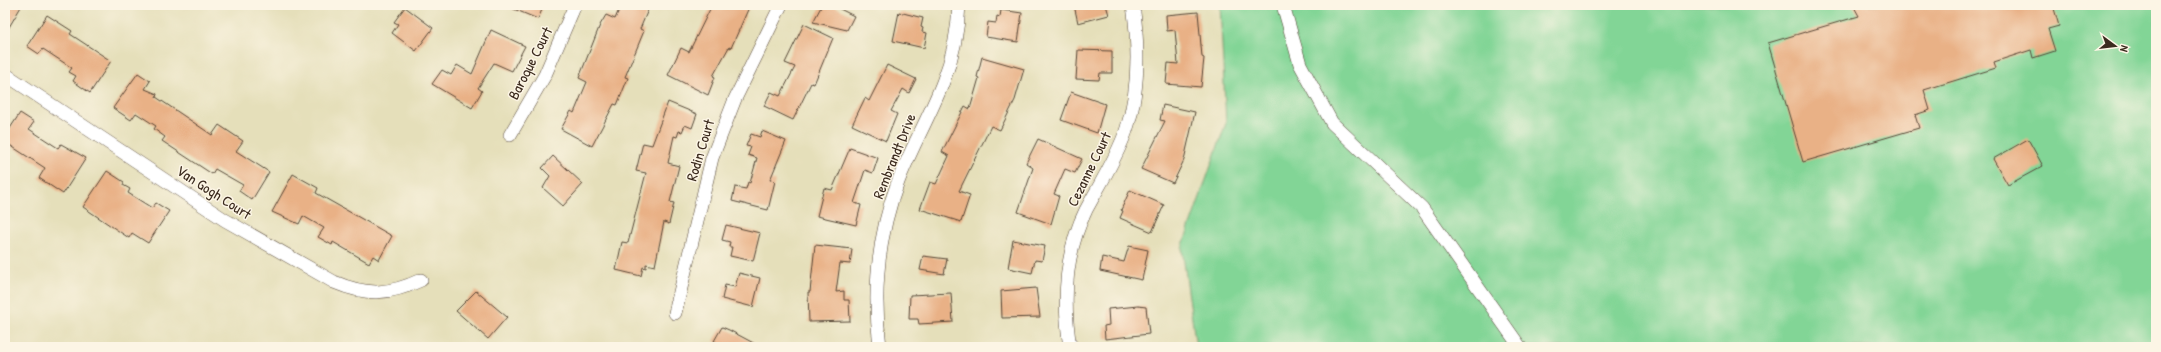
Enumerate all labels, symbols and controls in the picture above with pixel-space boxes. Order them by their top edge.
street label: Baroque Court [503,22,558,103]
north arrow [2095,26,2135,66]
text: N [2117,44,2132,53]
street label: Rembrandt Drive [867,110,921,202]
street label: Rodin Court [681,116,720,183]
street label: Cezanne Court [1062,127,1116,210]
street label: Van Gogh Court [172,160,256,225]

